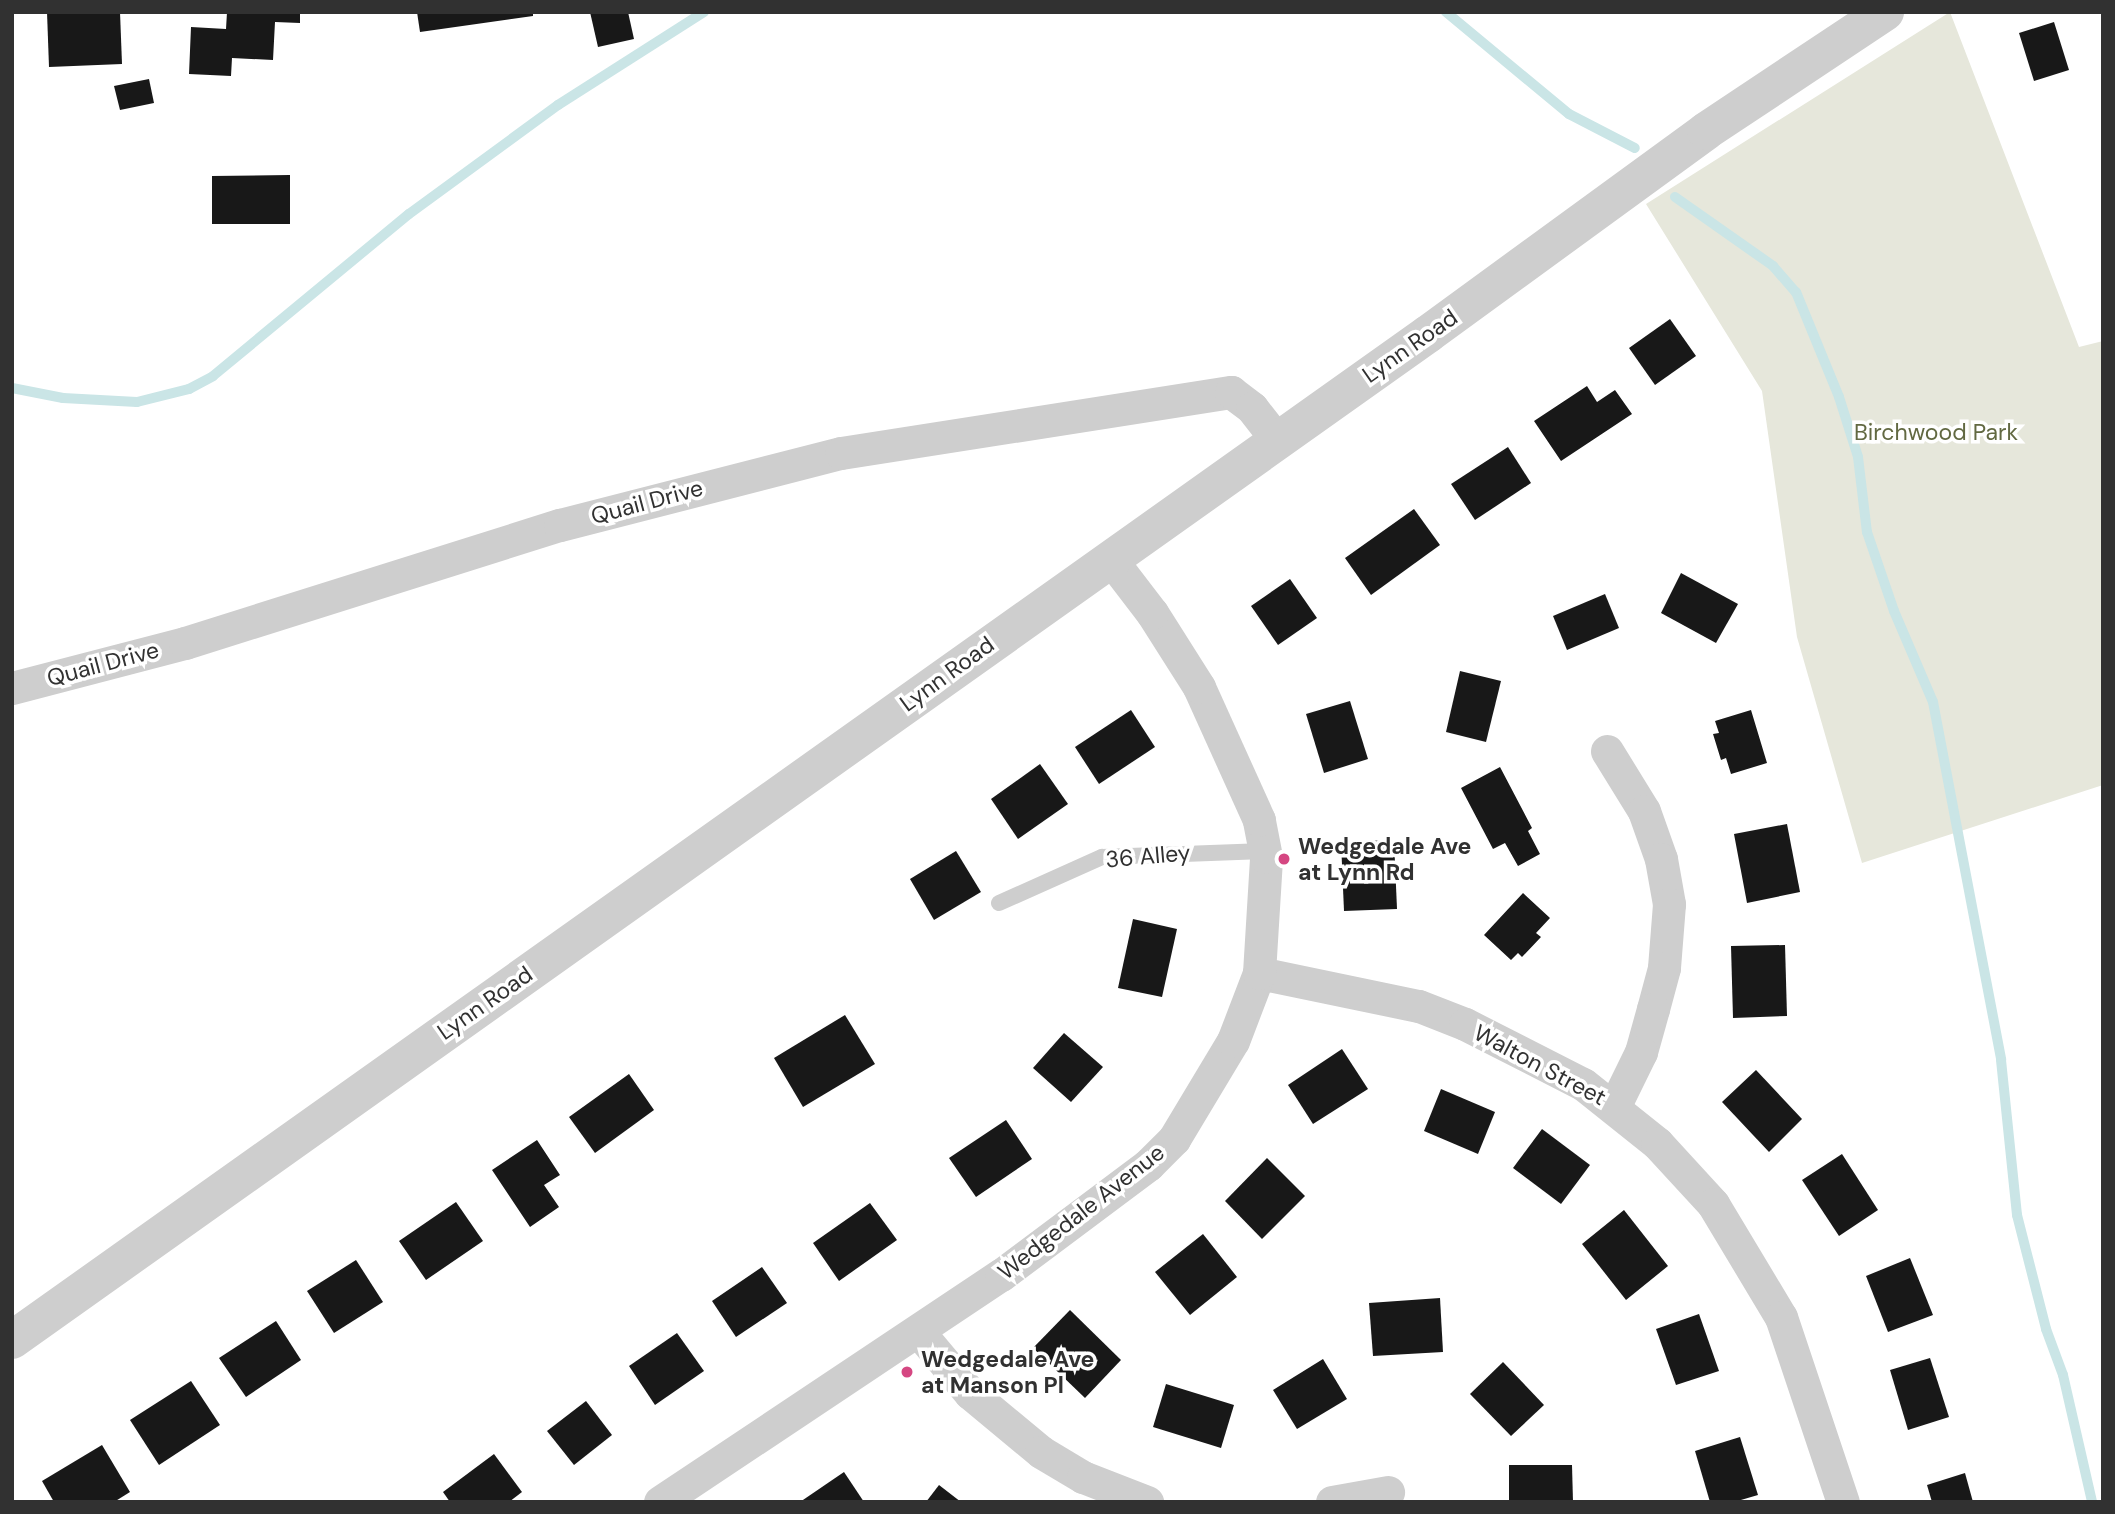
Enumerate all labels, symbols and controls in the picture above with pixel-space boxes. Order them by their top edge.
street label: Lynn Road [1357,303,1463,389]
park label: Birchwood Park [1854,418,2018,446]
street label: Quail Drive [588,474,706,530]
street label: Lynn Road [895,631,999,717]
street label: Quail Drive [44,636,162,692]
place label: Wedgedale Ave at Lynn Rd [1298,832,1471,886]
street label: 36 Alley [1104,839,1192,873]
marker: Wedgedale Ave at Lynn Rd [1276,851,1292,867]
street label: Lynn Road [432,960,538,1046]
street label: Walton Street [1469,1019,1611,1111]
street label: Wedgedale Avenue [992,1139,1170,1285]
place label: Wedgedale Ave at Manson Pl [921,1345,1094,1399]
marker: Wedgedale Ave at Manson Pl [899,1364,915,1380]

